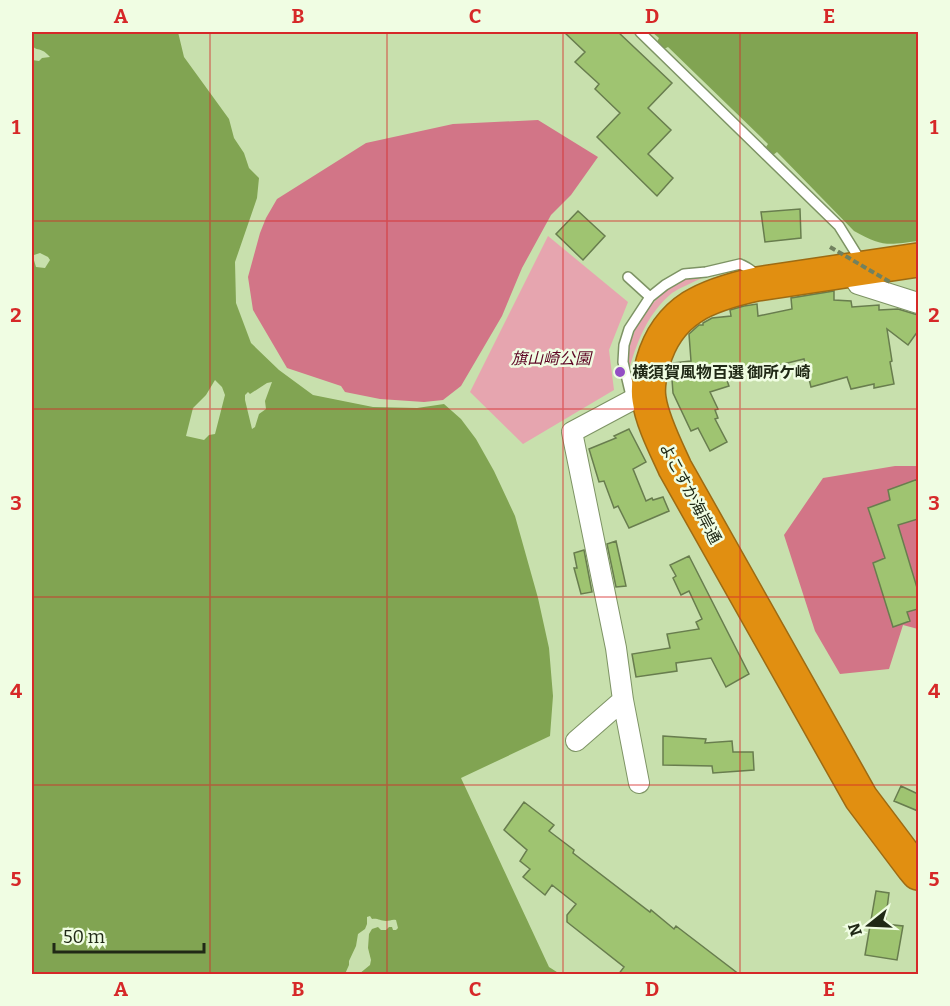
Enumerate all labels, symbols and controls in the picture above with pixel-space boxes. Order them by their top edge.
text: A [114,4,129,28]
text: B [292,4,305,28]
text: C [469,4,481,28]
text: D [645,4,659,28]
text: E [823,4,835,28]
text: 1 [12,115,21,139]
text: 1 [930,115,939,139]
text: 2 [10,303,22,327]
text: 2 [928,303,940,327]
park label: 旗山崎公園 [511,349,593,368]
place label: 横須賀風物百選 御所ケ崎 [632,363,811,382]
marker: 横須賀風物百選 御所ケ崎 [613,365,627,379]
street label: よこすか海岸通 [656,439,725,547]
text: 3 [10,491,22,515]
text: 3 [928,491,940,515]
text: 4 [10,679,22,703]
text: 4 [928,679,940,703]
text: 5 [11,867,22,891]
text: 5 [929,867,940,891]
north arrow [839,895,899,955]
scale bar [54,916,204,954]
text: N [844,921,866,938]
text: 50 m [63,926,105,948]
text: A [114,977,129,1001]
text: B [292,977,305,1001]
text: C [469,977,481,1001]
text: D [645,977,659,1001]
text: E [823,977,835,1001]

